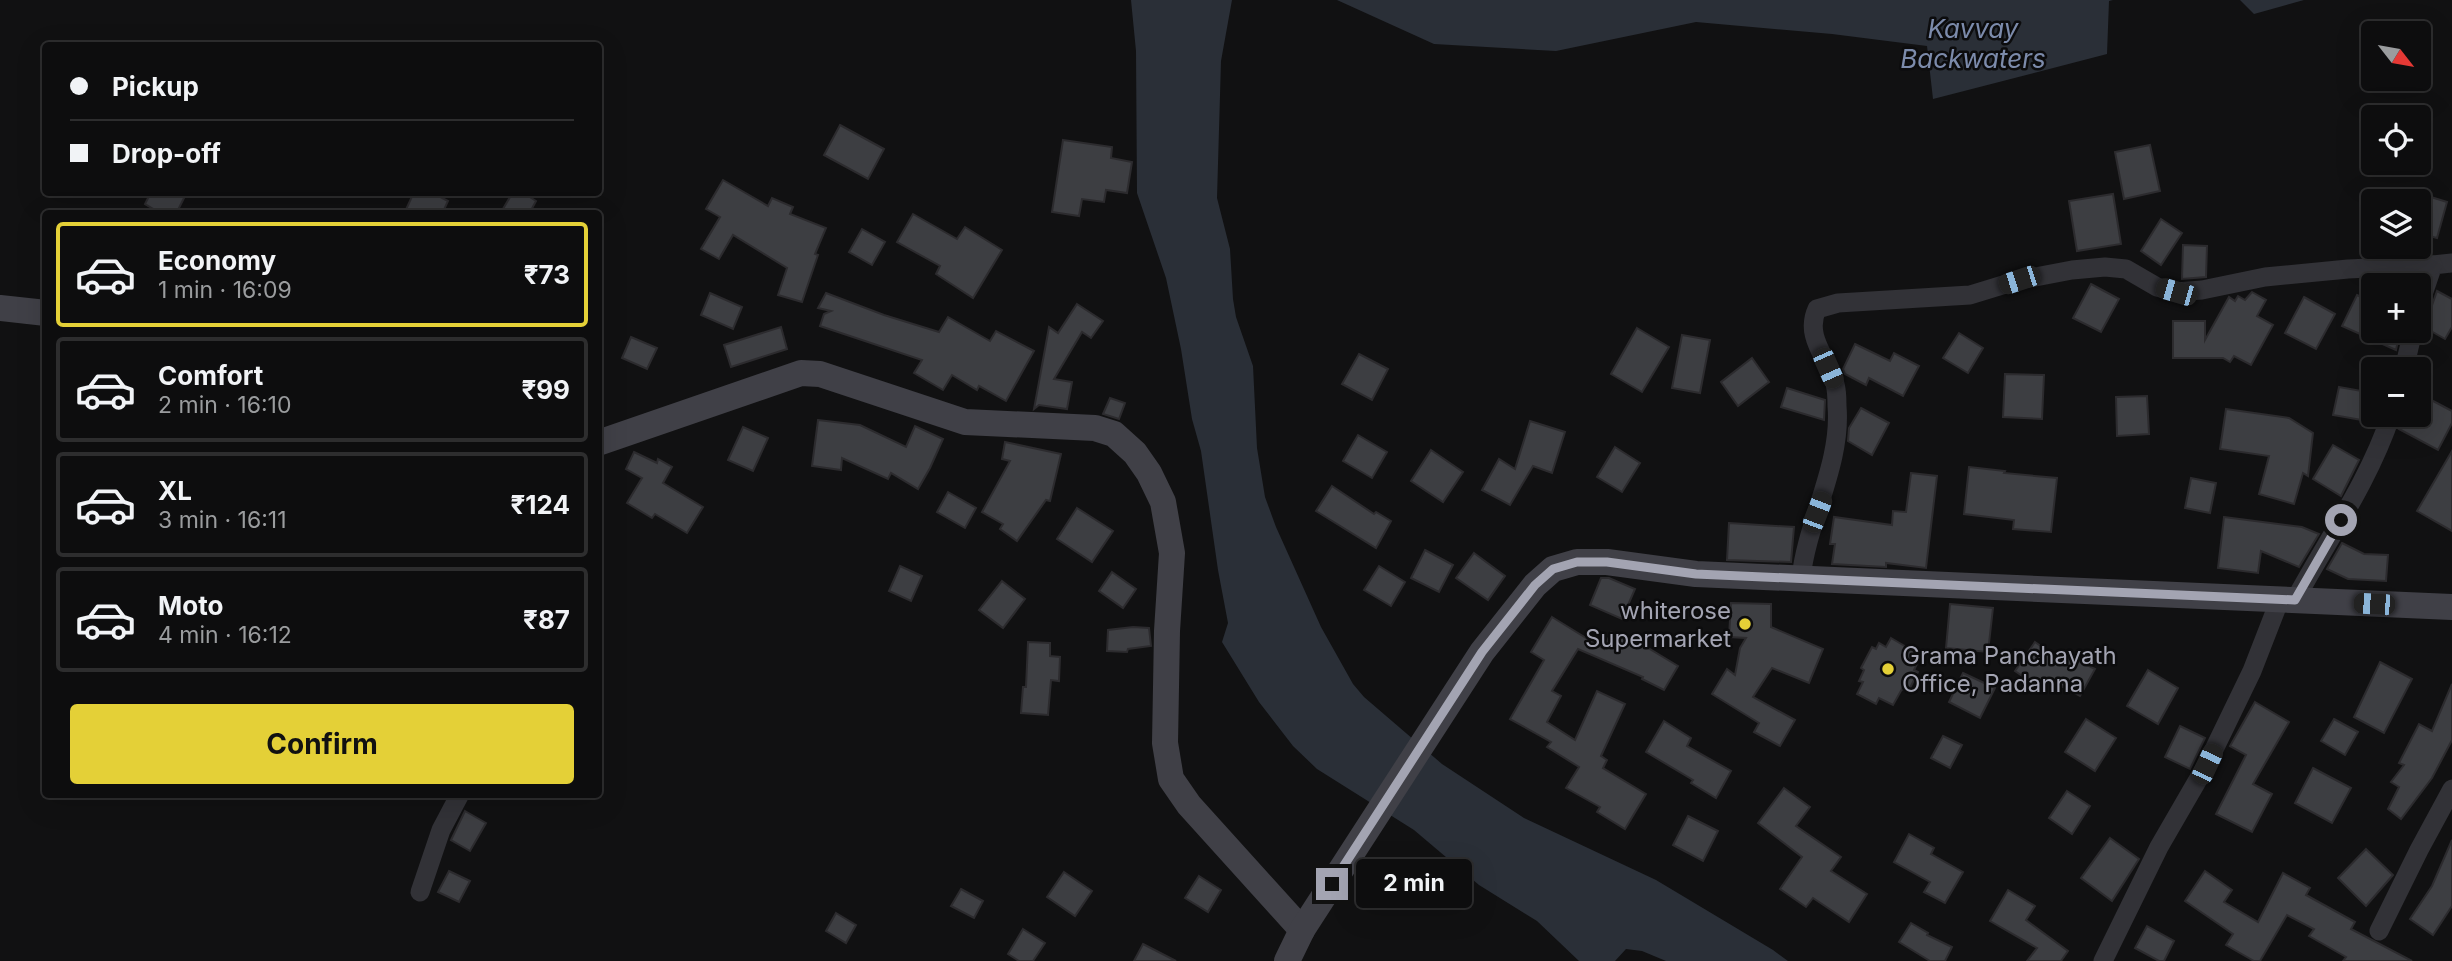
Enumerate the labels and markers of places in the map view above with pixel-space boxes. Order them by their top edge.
place label: whiterose Supermarket [1585,596,1731,653]
marker: whiterose Supermarket [1737,616,1753,632]
place label: Grama Panchayath Office, Padanna [1902,641,2117,698]
marker: Grama Panchayath Office, Padanna [1880,661,1896,677]

